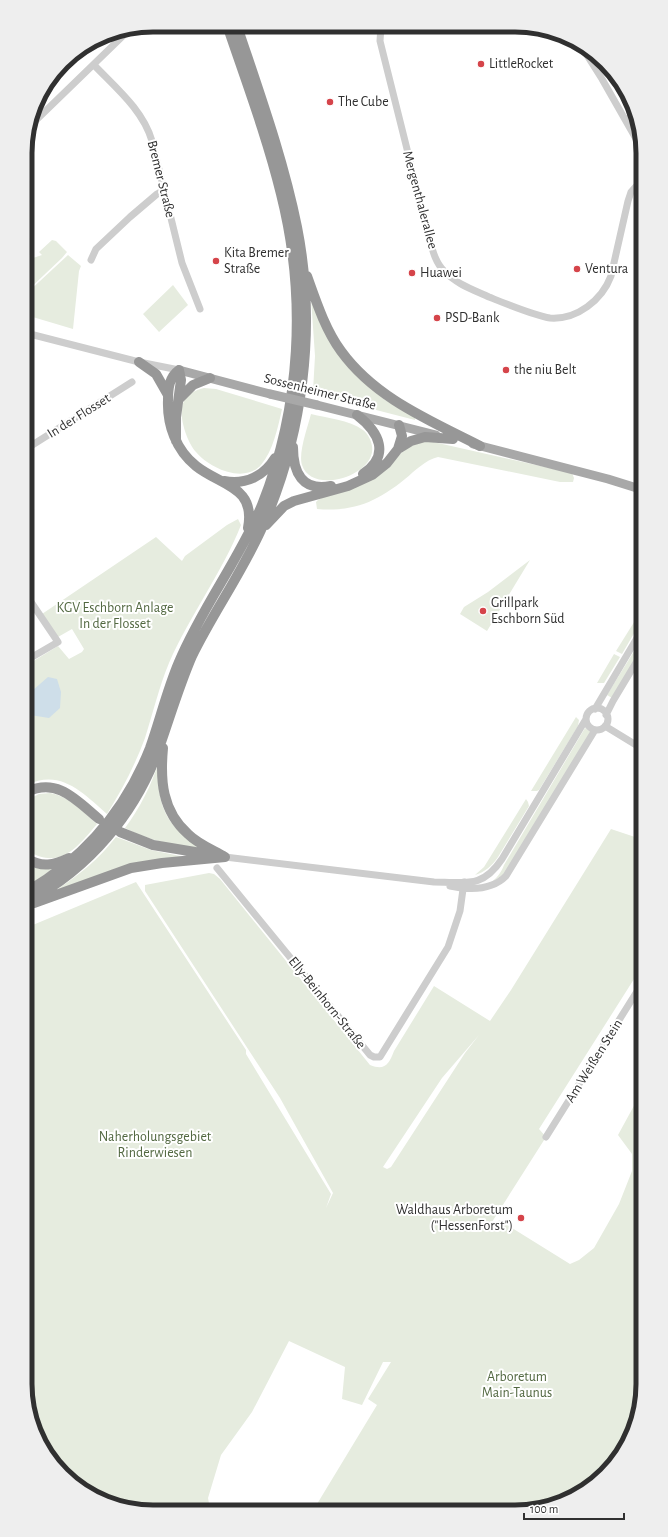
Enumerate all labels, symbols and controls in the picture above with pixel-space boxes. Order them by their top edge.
place label: LittleRocket [489,57,554,71]
marker: LittleRocket [476,59,486,69]
place label: The Cube [338,95,389,109]
marker: The Cube [325,97,335,107]
street label: Bremer Straße [145,139,177,219]
street label: Mergenthalerallee [400,149,440,251]
place label: Kita Bremer Straße [224,246,289,276]
marker: Kita Bremer Straße [211,256,221,266]
place label: Ventura [585,262,629,276]
marker: Ventura [572,264,582,274]
place label: Huawei [420,266,462,280]
marker: Huawei [407,268,417,278]
place label: PSD-Bank [445,311,500,325]
marker: PSD-Bank [432,313,442,323]
place label: the niu Belt [514,363,577,377]
marker: the niu Belt [501,365,511,375]
street label: Sossenheimer Straße [263,371,377,413]
street label: In der Flosset [45,391,113,441]
place label: Grillpark Eschborn Süd [491,596,565,626]
park label: KGV Eschborn Anlage In der Flosset [57,601,173,631]
marker: Grillpark Eschborn Süd [478,606,488,616]
street label: Elly-Beinhorn-Straße [286,954,368,1052]
street label: Am Weißen Stein [563,1017,625,1105]
park label: Naherholungsgebiet Rinderwiesen [99,1130,212,1160]
place label: Waldhaus Arboretum ("HessenForst") [396,1203,513,1233]
marker: Waldhaus Arboretum ("HessenForst") [516,1213,526,1223]
park label: Arboretum Main-Taunus [482,1370,552,1400]
scale bar [524,1495,624,1521]
text: 100 m [530,1503,558,1515]

